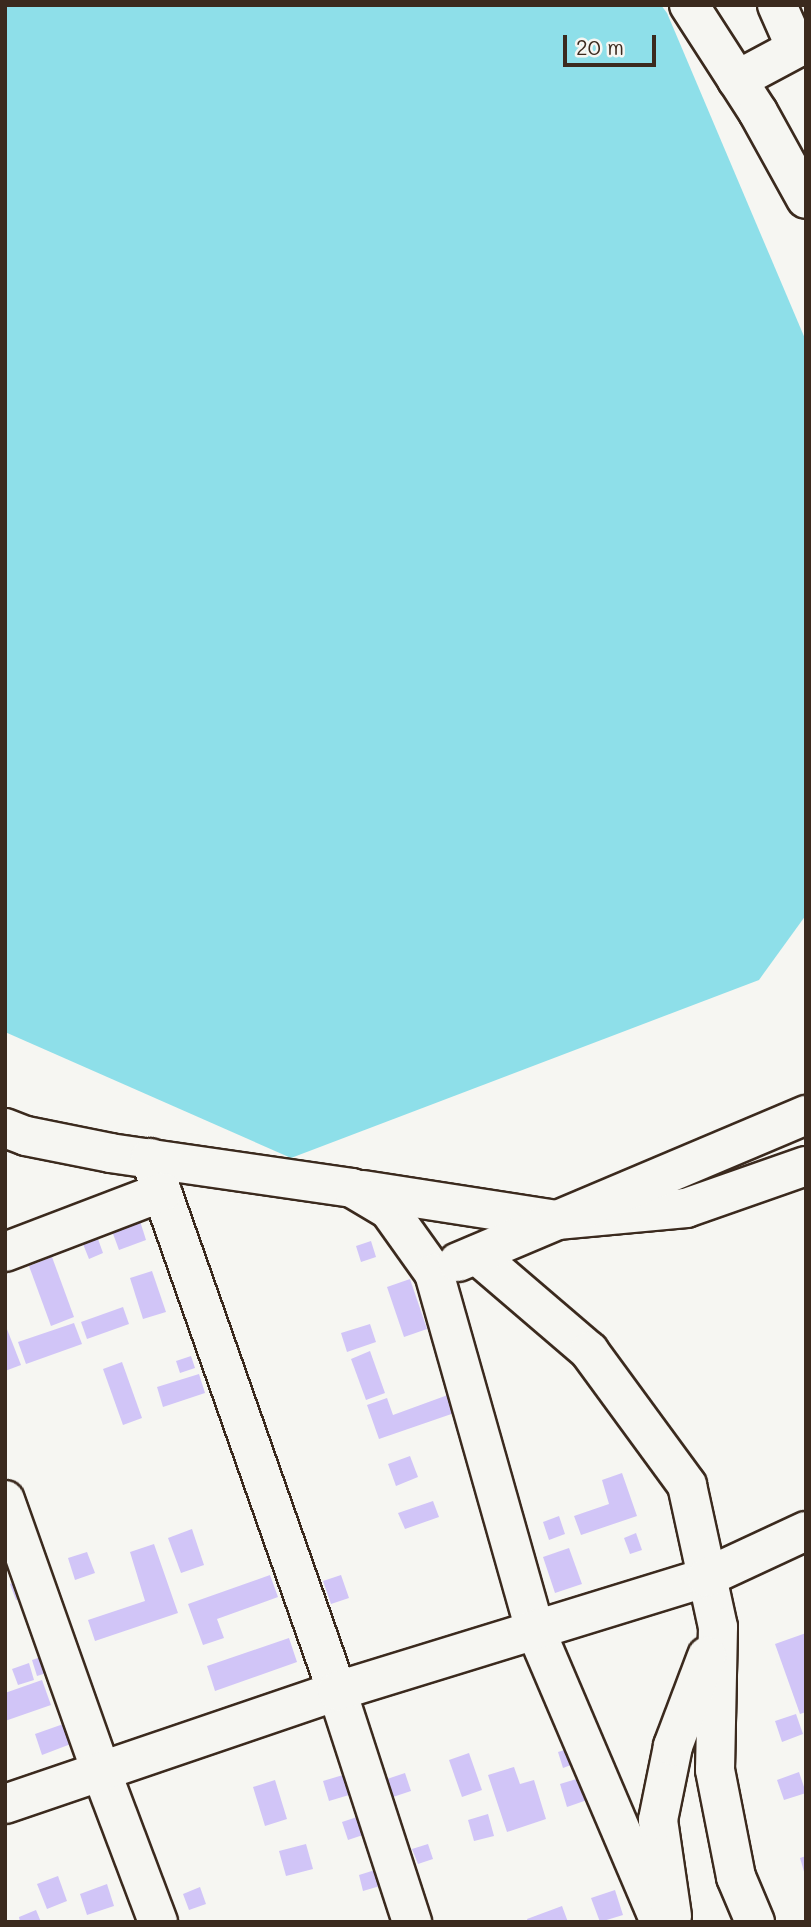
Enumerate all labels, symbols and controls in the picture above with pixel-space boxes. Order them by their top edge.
scale bar [566,21,659,65]
text: 20 m [576,33,624,60]

